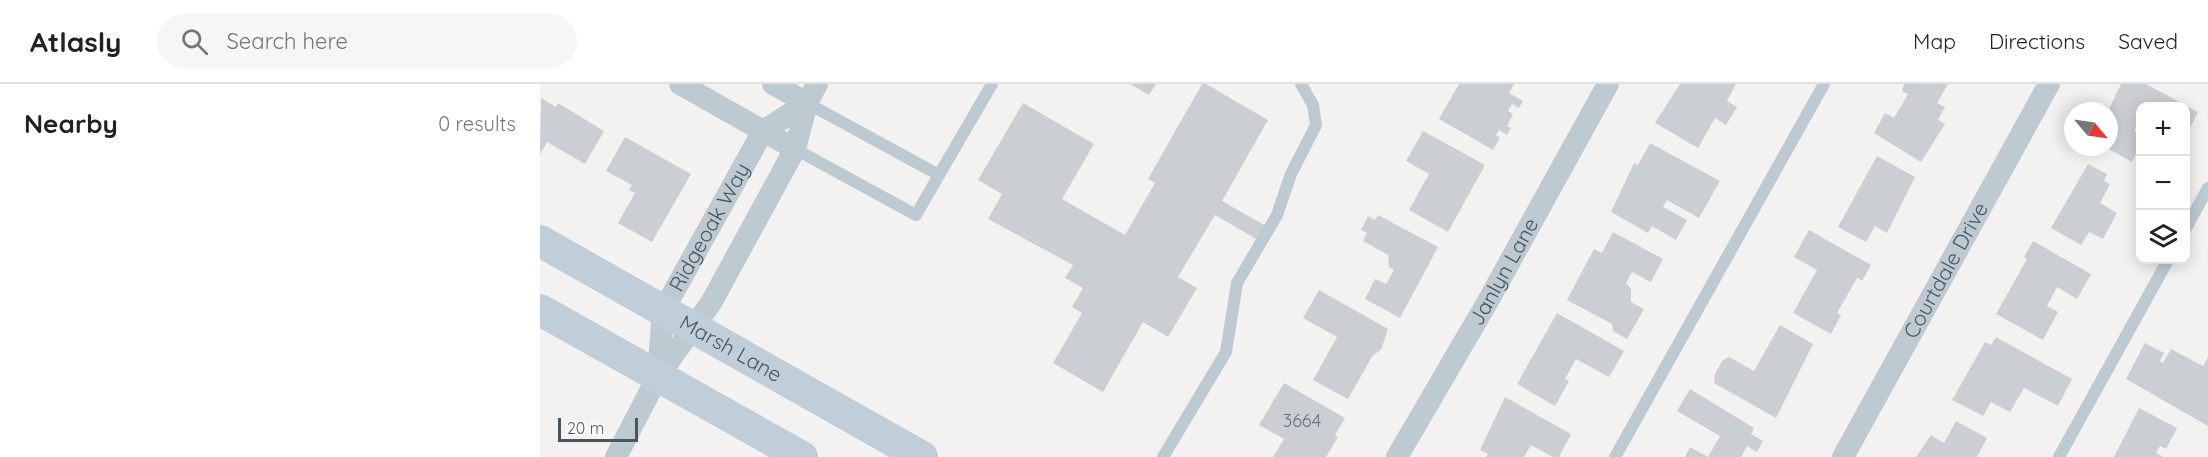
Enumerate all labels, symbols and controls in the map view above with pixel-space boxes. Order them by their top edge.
search box [157,14,577,68]
text: Atlasly [30,24,121,59]
icon: search [178,25,211,58]
text: Search here [226,27,348,55]
text: Map [1913,28,1956,54]
text: Directions [1989,28,2085,54]
text: Saved [2118,28,2178,54]
north arrow [2064,102,2118,156]
map controls [2136,102,2190,264]
button: + [2136,102,2190,156]
text: Nearby [24,107,118,140]
text: 0 results [438,111,516,136]
button: − [2136,156,2190,210]
street label: Ridgeoak Way [663,158,755,296]
street label: Courtdale Drive [1897,197,1993,343]
button: layers [2136,210,2190,264]
street label: Janlyn Lane [1463,213,1543,330]
street label: Marsh Lane [675,309,787,387]
house number: 3664 [1283,409,1321,432]
scale bar [558,415,638,442]
text: 20 m [567,418,604,438]

